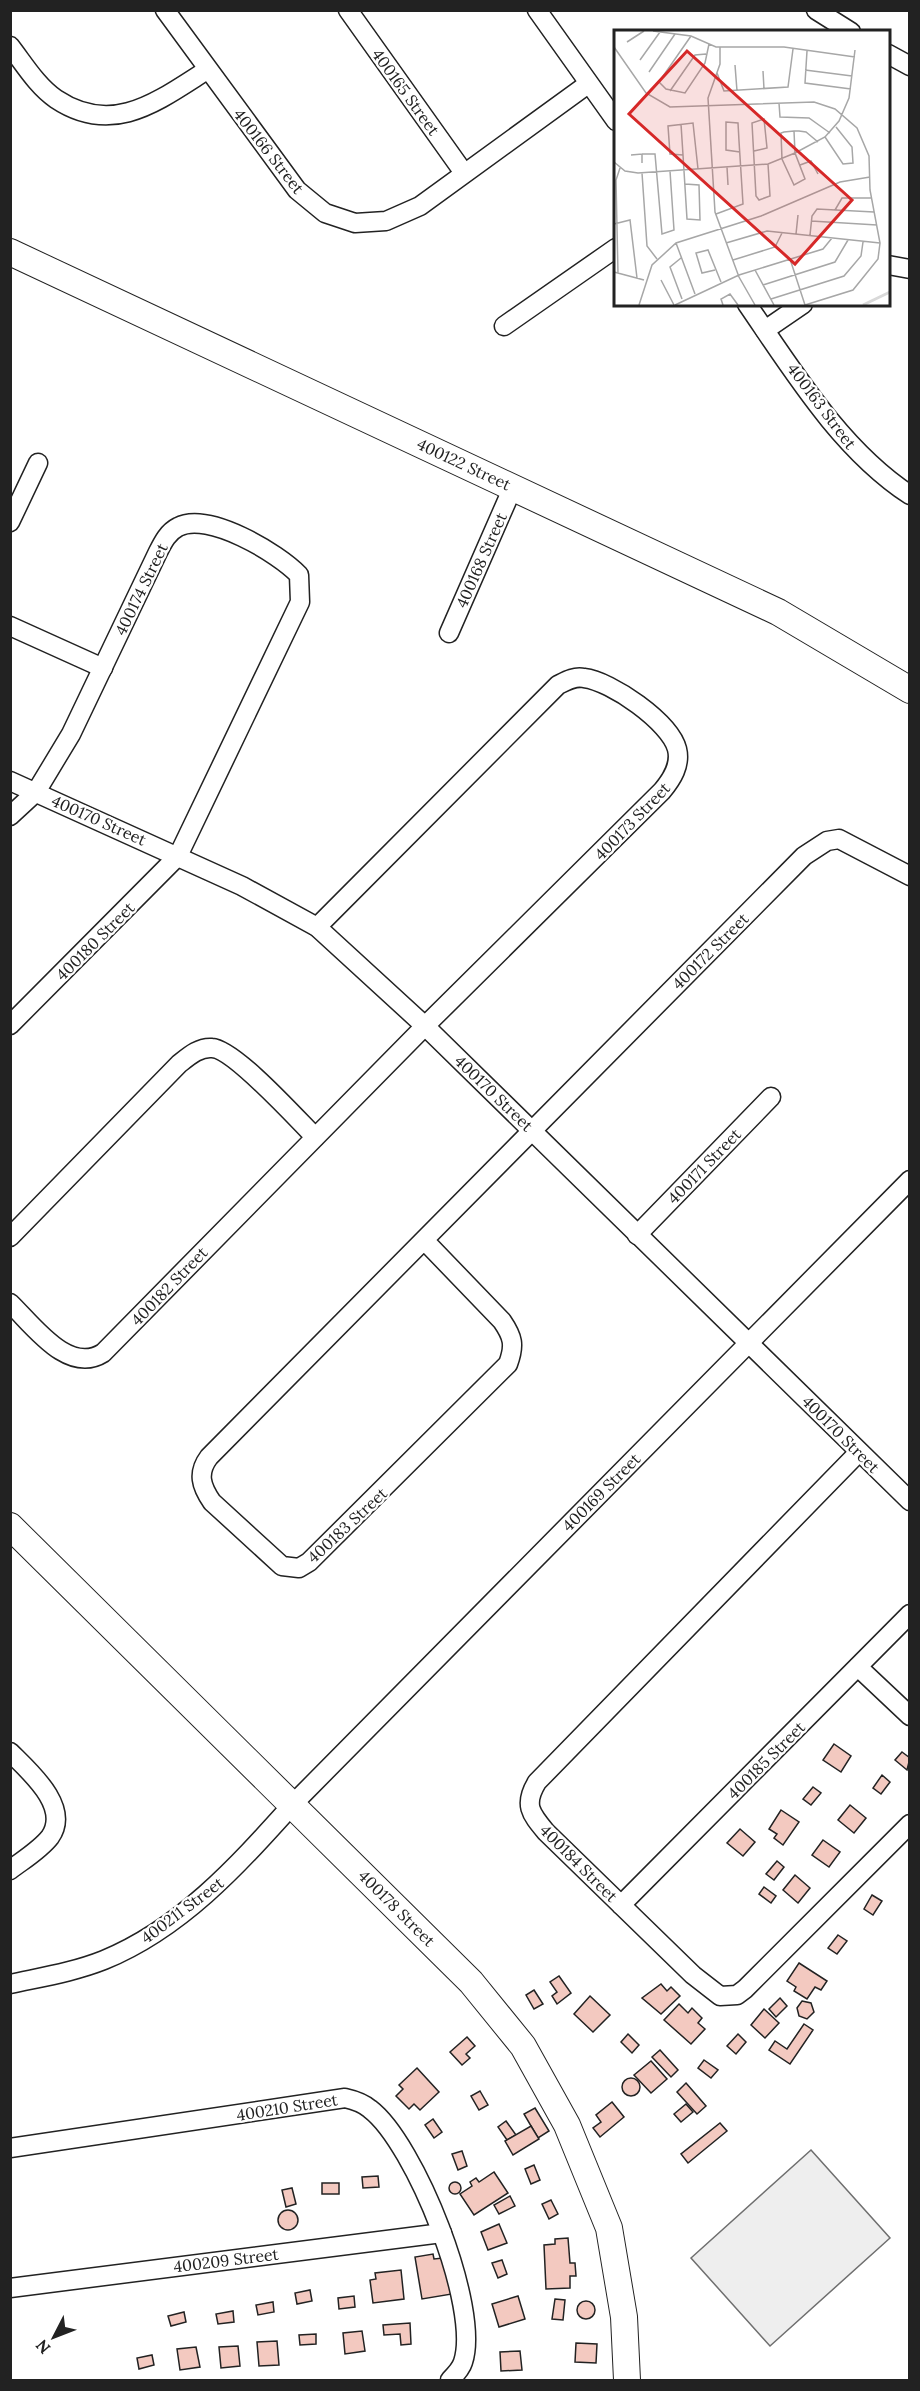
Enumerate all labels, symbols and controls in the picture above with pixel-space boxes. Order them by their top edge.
inset map [614,30,890,306]
street label: 400165 Street [368,45,445,140]
street label: 400166 Street [230,104,309,198]
street label: 400163 Street [783,359,861,453]
street label: 400122 Street [414,434,515,495]
street label: 400168 Street [451,509,511,611]
street label: 400174 Street [110,539,172,638]
street label: 400173 Street [590,777,675,864]
street label: 400170 Street [49,790,150,850]
street label: 400180 Street [52,897,139,984]
street label: 400172 Street [668,908,753,993]
street label: 400170 Street [451,1051,538,1136]
street label: 400171 Street [663,1124,745,1208]
street label: 400182 Street [127,1242,212,1329]
street label: 400170 Street [798,1391,884,1477]
street label: 400169 Street [558,1448,645,1535]
street label: 400183 Street [303,1482,392,1567]
street label: 400185 Street [723,1716,810,1803]
street label: 400184 Street [536,1820,623,1907]
street label: 400178 Street [354,1865,440,1951]
street label: 400211 Street [137,1872,228,1948]
street label: 400210 Street [235,2089,340,2125]
street label: 400209 Street [172,2244,281,2276]
north arrow [24,2307,84,2367]
text: N [31,2336,54,2358]

